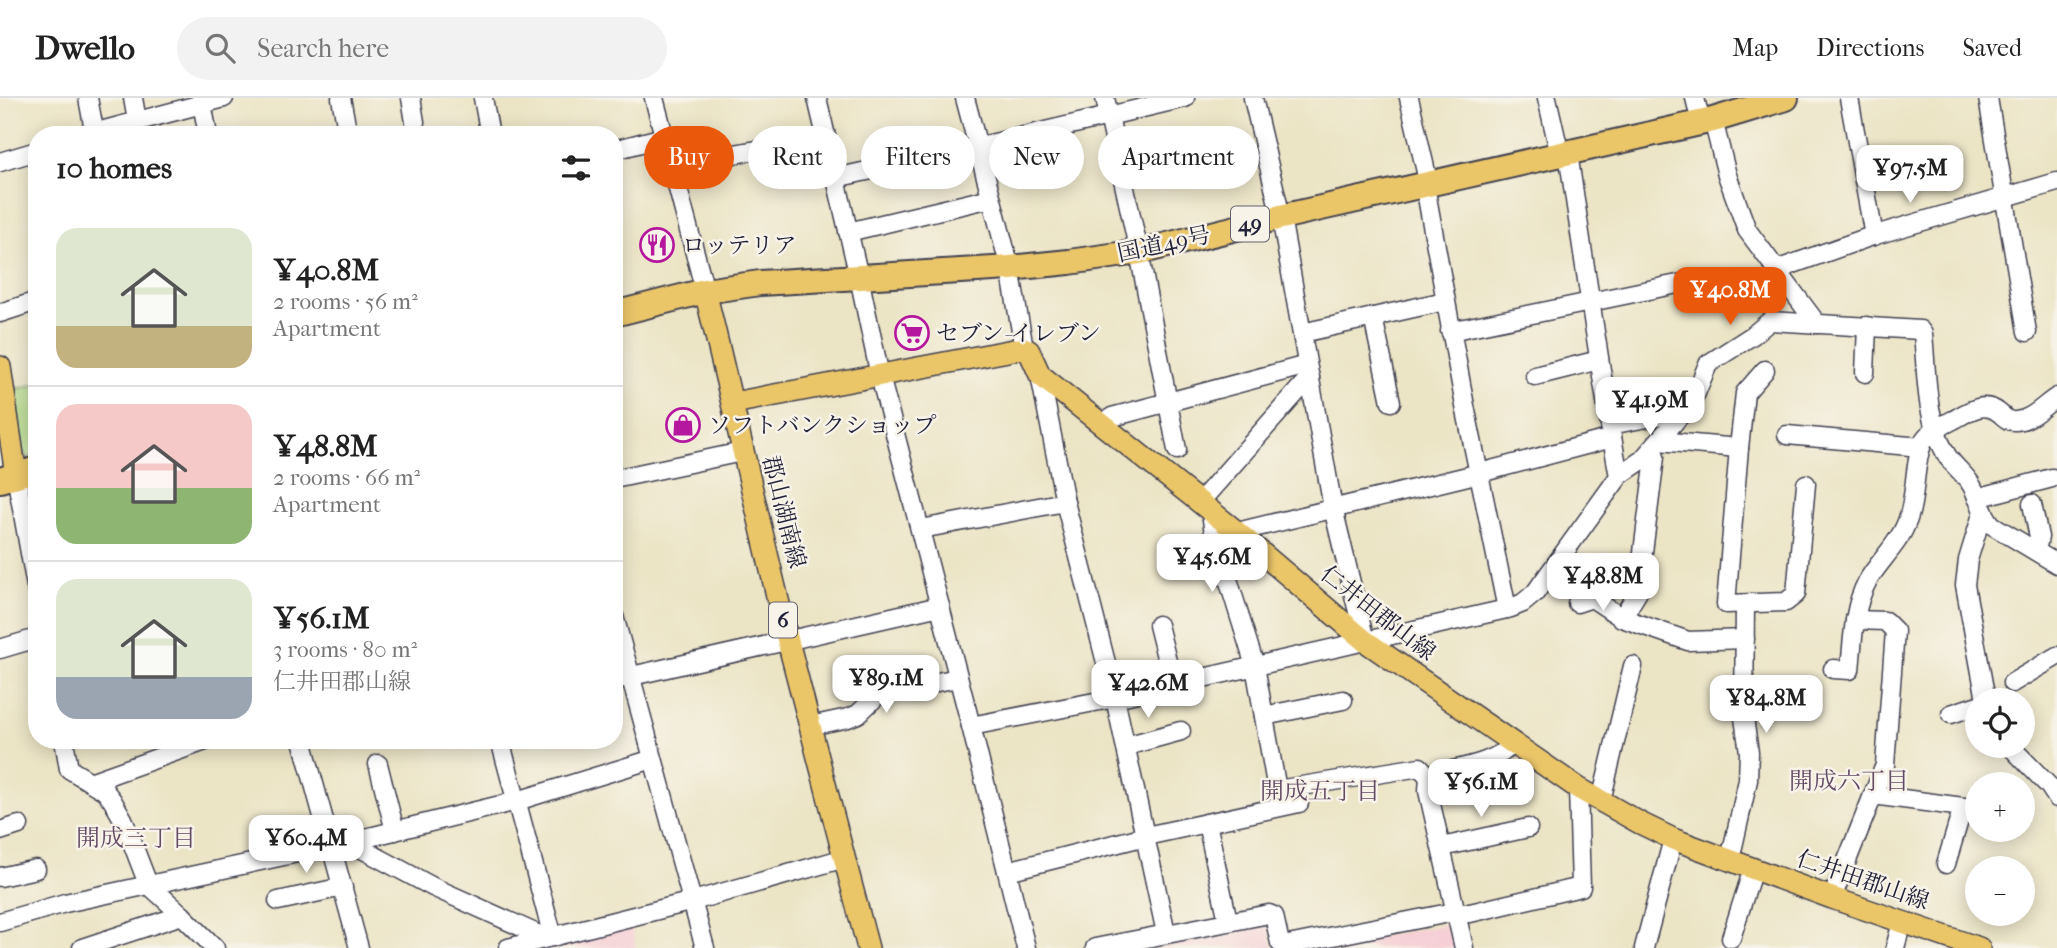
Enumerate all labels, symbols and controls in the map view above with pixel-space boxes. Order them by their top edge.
search box [177,17,667,80]
text: Dwello [35,29,135,68]
icon: search [201,29,239,67]
text: Search here [257,33,389,64]
text: Map [1732,34,1778,62]
text: Directions [1816,34,1924,62]
text: Saved [1962,34,2022,62]
chip: Buy [644,126,734,189]
chip: Rent [748,126,847,189]
chip: Filters [861,126,975,189]
chip: New [989,126,1084,189]
chip: Apartment [1098,126,1259,189]
pin: ¥97.5M [1853,146,1967,205]
icon: filters [557,149,595,187]
text: 10 homes [56,151,172,186]
text: ¥97.5M [1872,154,1948,181]
road number: 49 [1231,206,1269,242]
street label: 国道49号 [1115,221,1213,267]
restaurant icon: ロッテリア [638,226,676,264]
place label: ロッテリア [682,232,797,259]
text: ¥40.8M [273,253,379,288]
icon: home [112,256,196,340]
pin: ¥40.8M [1673,268,1787,327]
text: ¥40.8M [1689,276,1771,303]
text: 2 rooms · 56 m² [273,288,418,315]
supermarket icon: セブン-イレブン [893,314,931,352]
text: Apartment [273,315,381,342]
place label: セブン-イレブン [936,320,1101,347]
pin: ¥41.9M [1593,378,1707,437]
text: ¥41.9M [1612,386,1688,413]
shop icon: ソフトバンクショップ [664,406,702,444]
place label: ソフトバンクショップ [708,412,937,439]
text: ¥48.8M [273,429,377,464]
icon: home [112,432,196,516]
street label: 郡山湖南線 [757,453,811,571]
text: 2 rooms · 66 m² [273,464,420,491]
text: Apartment [273,491,381,518]
pin: ¥45.6M [1155,534,1269,594]
text: ¥45.6M [1173,543,1251,570]
pin: ¥48.8M [1546,554,1660,613]
street label: 仁井田郡山線 [1315,560,1441,666]
text: ¥48.8M [1563,562,1643,589]
text: ¥56.1M [273,601,369,636]
road number: 6 [769,602,797,638]
icon: home [112,607,196,691]
text: 3 rooms · 80 m² [273,636,417,663]
pin: ¥89.1M [829,656,943,715]
pin: ¥42.6M [1091,660,1205,720]
text: ¥89.1M [848,664,924,691]
text: 仁井田郡山線 [273,668,411,695]
text: ¥42.6M [1107,669,1189,696]
pin: ¥84.8M [1709,676,1823,735]
text: ¥84.8M [1726,684,1806,711]
map controls [1965,688,2035,926]
button: locate [1965,688,2035,758]
pin: ¥56.1M [1424,760,1538,819]
district label: 開成六丁目 [1789,767,1909,795]
text: ¥56.1M [1444,768,1518,795]
button: + [1965,772,2035,842]
district label: 開成五丁目 [1260,777,1380,805]
pin: ¥60.4M [249,816,363,875]
district label: 開成三丁目 [76,824,196,852]
text: ¥60.4M [265,824,347,851]
street label: 仁井田郡山線 [1793,845,1933,915]
button: − [1965,856,2035,926]

